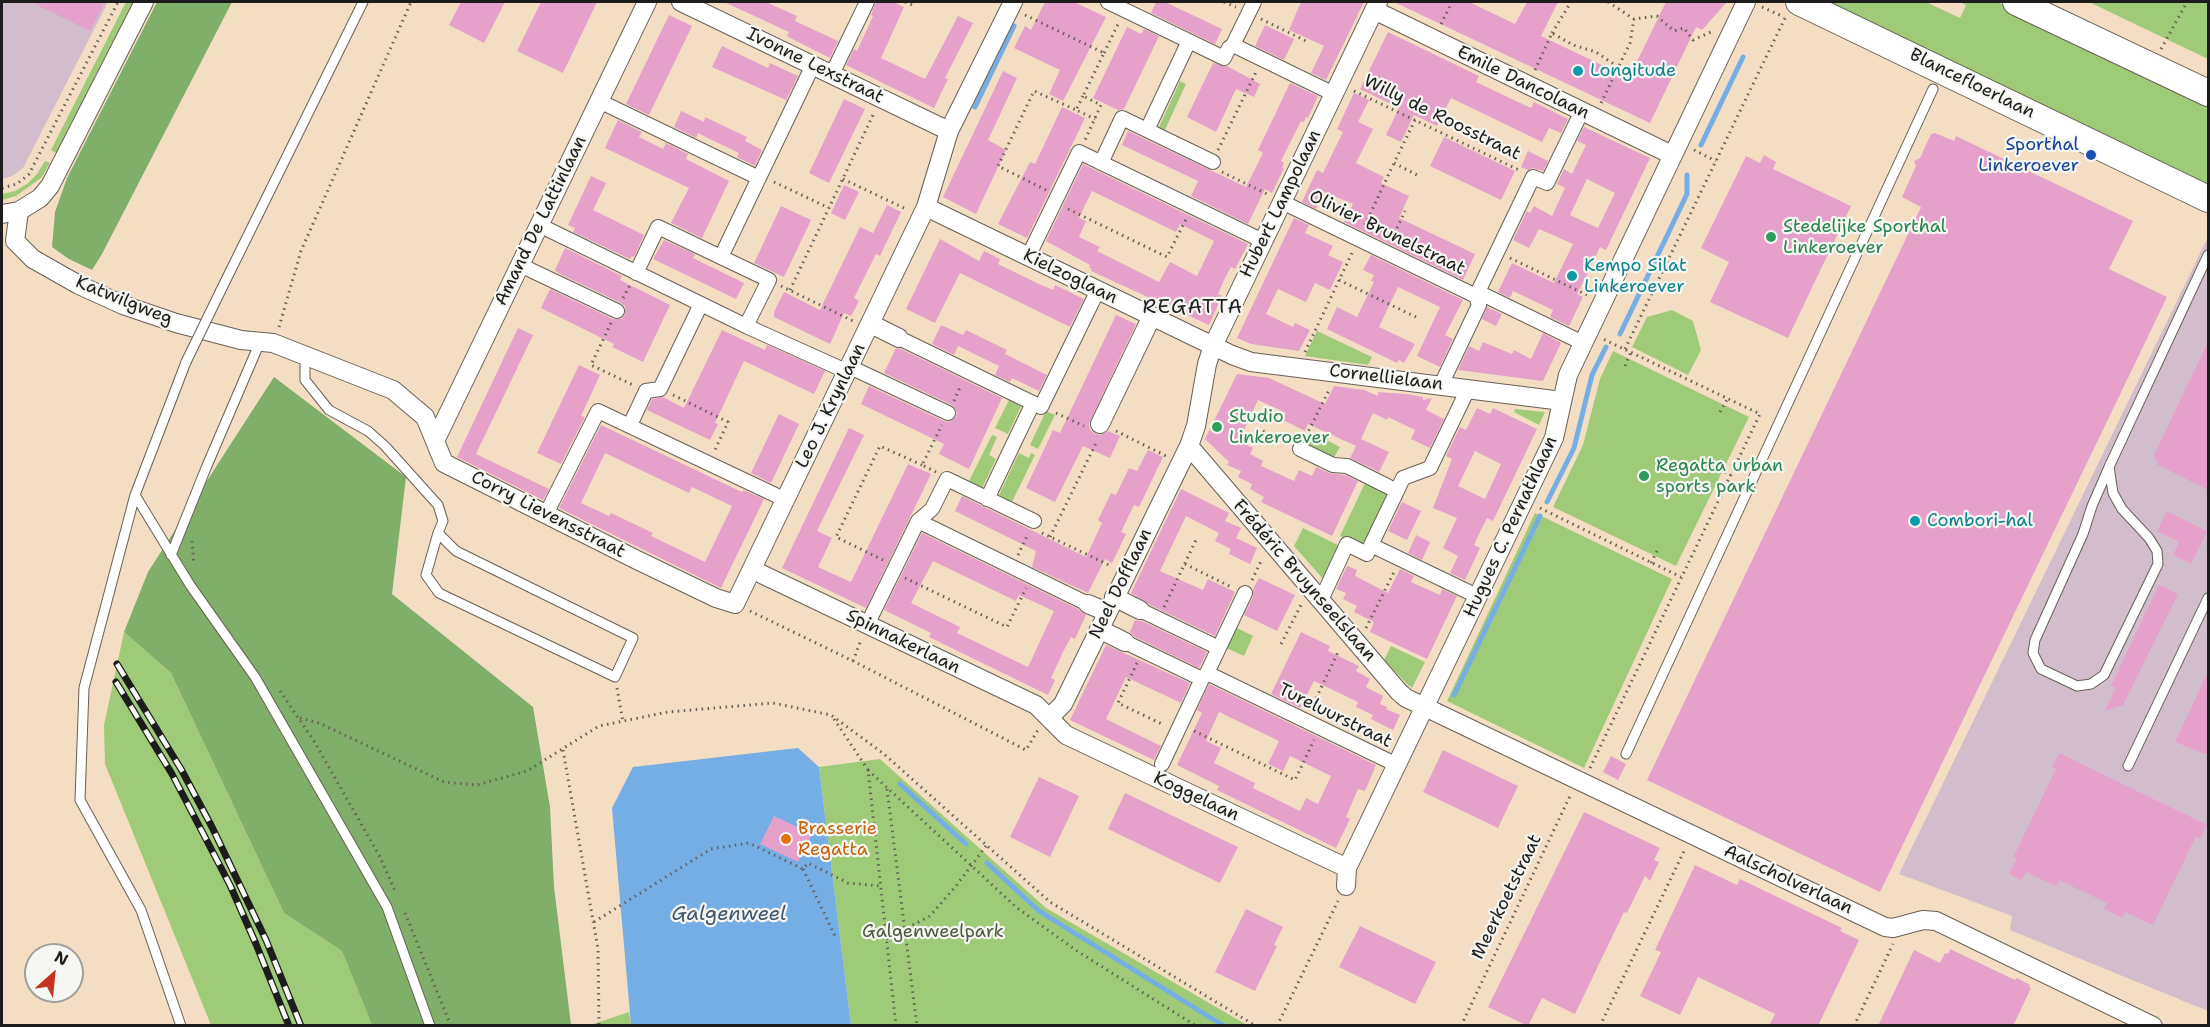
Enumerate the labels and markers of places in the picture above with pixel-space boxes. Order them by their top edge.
place label: Longitude [1590,60,1676,82]
marker: Longitude [1571,64,1585,78]
place label: Sporthal Linkeroever [1978,134,2079,176]
marker: Sporthal Linkeroever [2084,148,2098,162]
place label: Stedelijke Sporthal Linkeroever [1783,216,1946,258]
marker: Stedelijke Sporthal Linkeroever [1764,230,1778,244]
place label: Kempo Silat Linkeroever [1584,255,1687,298]
marker: Kempo Silat Linkeroever [1565,269,1579,283]
place label: Studio Linkeroever [1229,406,1330,448]
marker: Studio Linkeroever [1210,420,1224,434]
place label: Regatta urban sports park [1656,455,1783,498]
marker: Regatta urban sports park [1637,469,1651,483]
place label: Combori-hal [1927,510,2033,532]
marker: Combori-hal [1908,514,1922,528]
place label: Brasserie Regatta [798,818,877,860]
marker: Brasserie Regatta [779,832,793,846]

